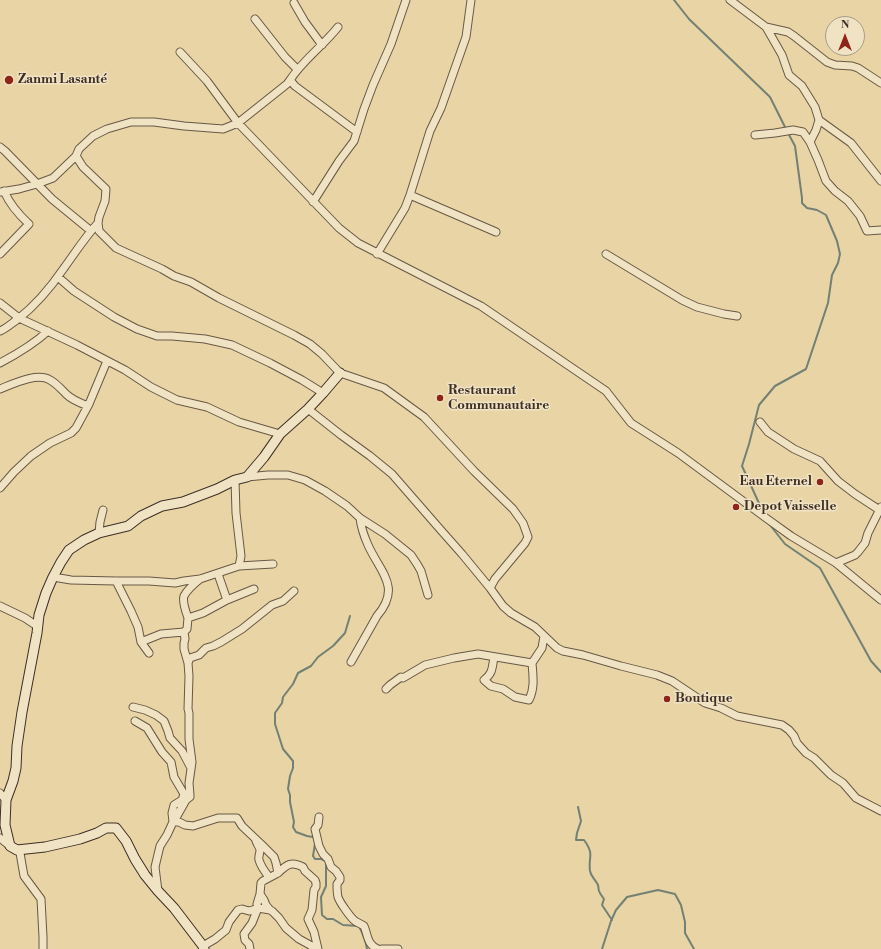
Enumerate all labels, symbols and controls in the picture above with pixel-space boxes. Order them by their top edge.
north arrow [825,16,865,56]
text: N [841,18,849,32]
place label: Zanmi Lasanté [18,72,107,88]
marker: Zanmi Lasanté [3,74,15,86]
place label: Restaurant Communautaire [448,383,549,414]
marker: Restaurant Communautaire [435,393,445,403]
place label: Eau Eternel [739,474,812,490]
marker: Eau Eternel [815,477,825,487]
place label: Depot Vaisselle [744,499,836,515]
marker: Depot Vaisselle [731,502,741,512]
place label: Boutique [675,691,733,707]
marker: Boutique [662,694,672,704]

